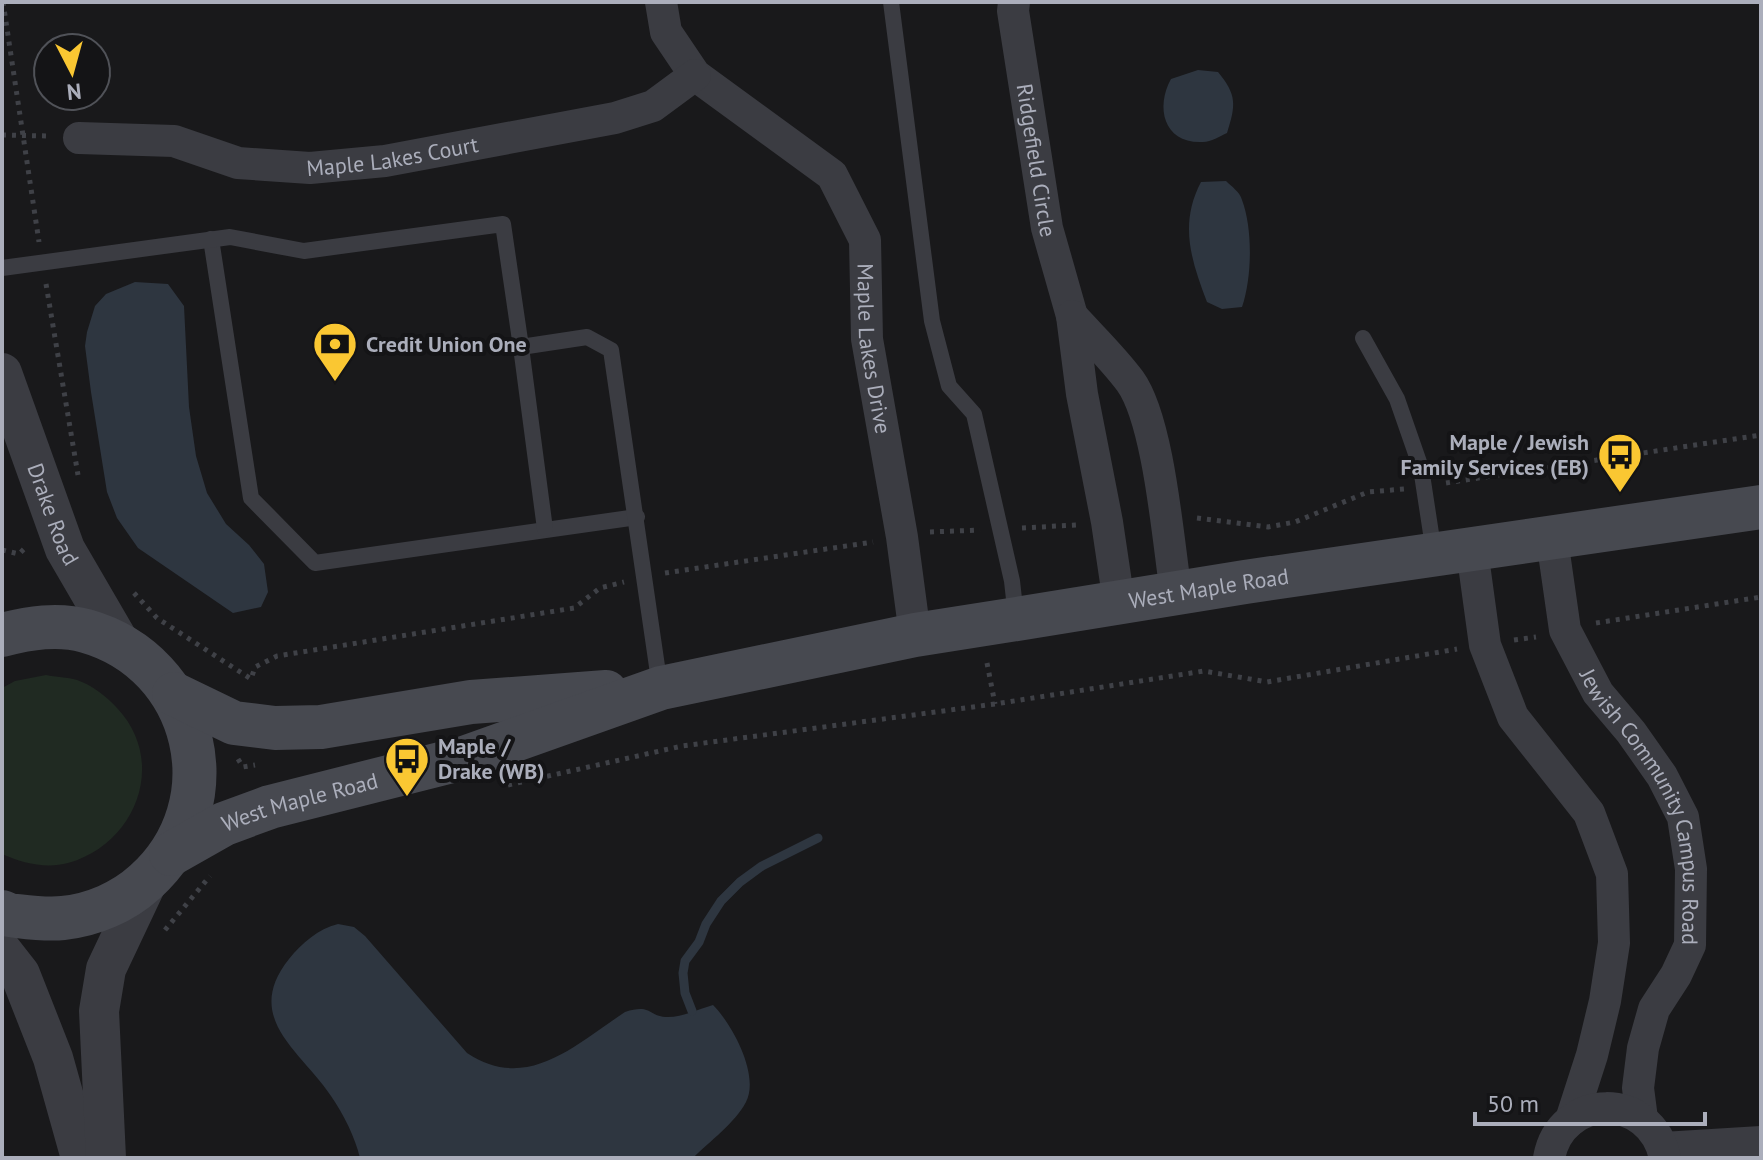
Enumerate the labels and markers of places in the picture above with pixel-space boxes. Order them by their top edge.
bank icon: Credit Union One [311,320,359,383]
place label: Credit Union One [366,330,527,358]
place label: Maple / Jewish Family Services (EB) [1401,428,1589,481]
bus stop icon: Maple / Jewish Family Services (EB) [1596,431,1644,494]
place label: Maple / Drake (WB) [438,732,545,785]
bus stop icon: Maple / Drake (WB) [383,735,431,798]

